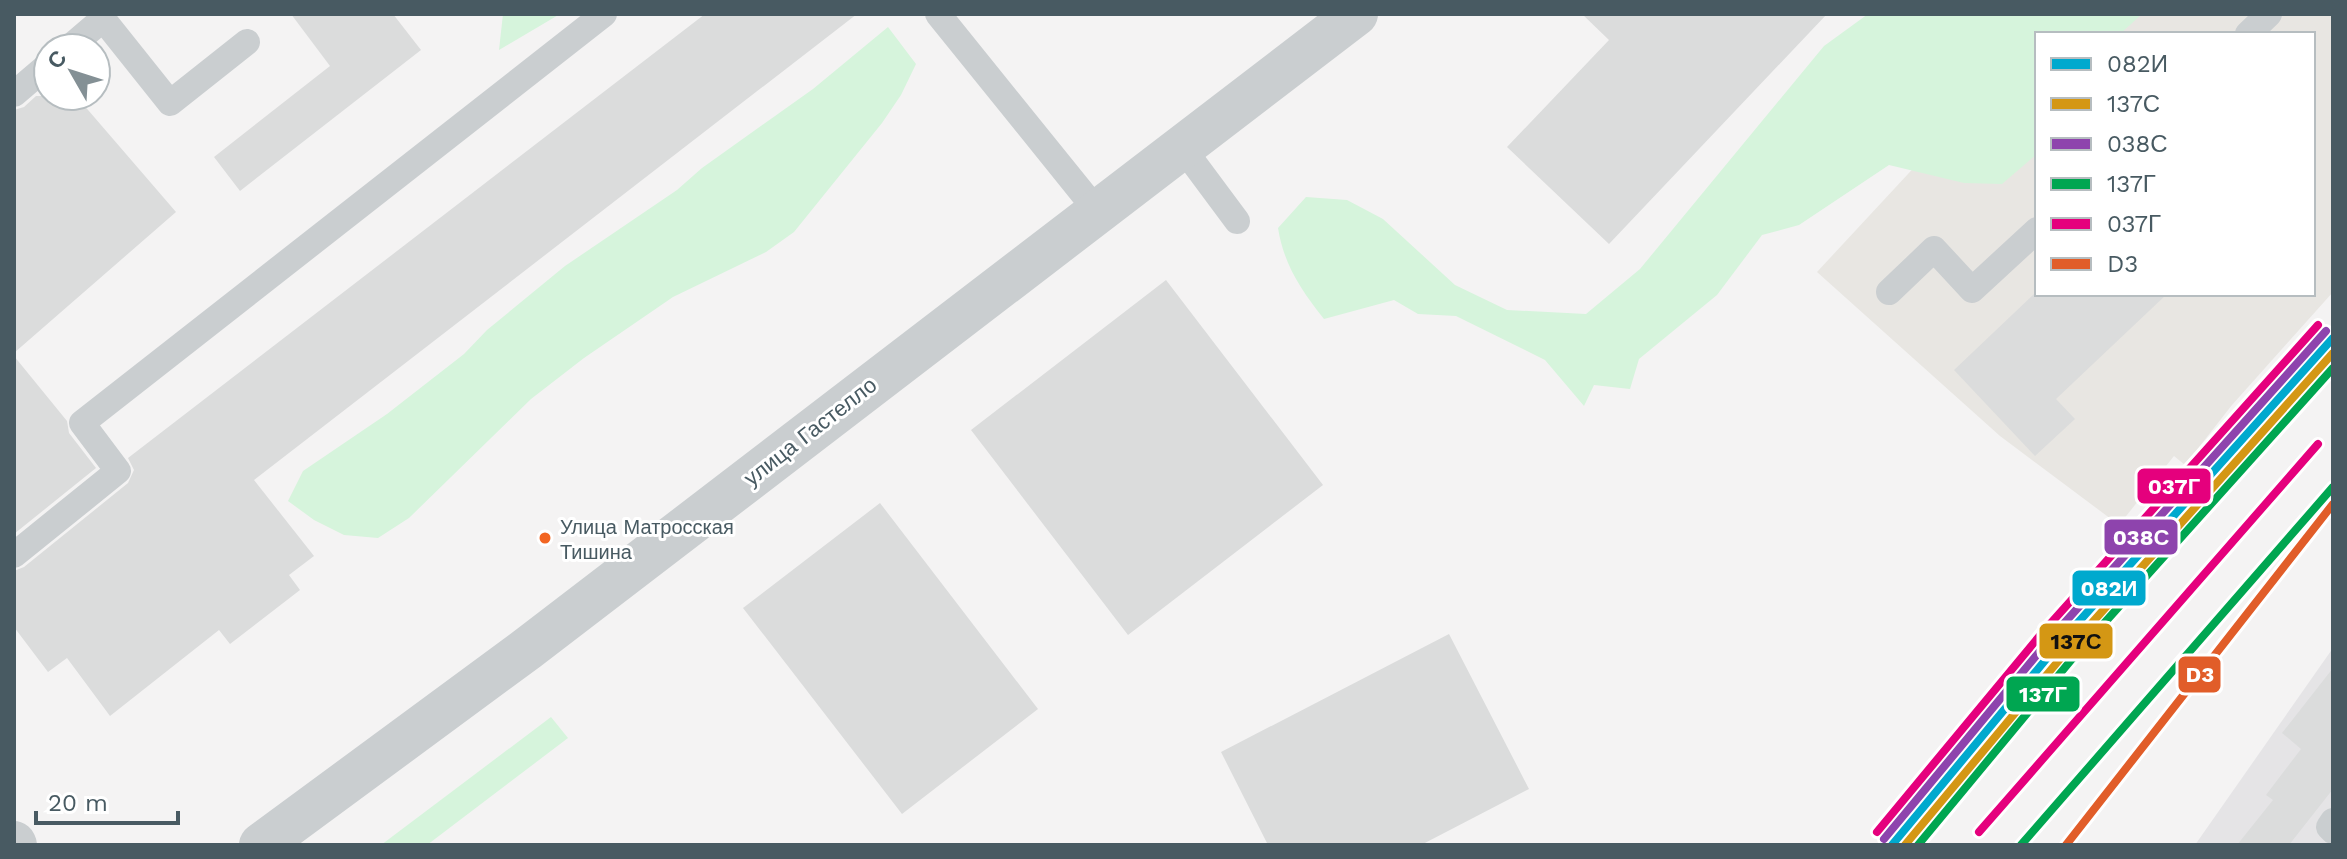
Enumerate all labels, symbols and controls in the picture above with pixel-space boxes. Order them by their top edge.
north arrow [32,32,112,112]
legend [2035,32,2315,296]
text: С [42,46,72,74]
text: 082И [2107,50,2168,78]
text: 137С [2107,90,2160,118]
text: 038С [2107,130,2168,158]
text: 137Г [2107,170,2156,198]
text: 037Г [2107,210,2161,238]
text: D3 [2107,250,2138,278]
street label: улица Гастелло [739,372,882,491]
line badge: 037Г [2136,467,2212,505]
text: 037Г [2148,474,2201,499]
place label: Улица Матросская Тишина [560,515,734,564]
line badge: 038С [2103,518,2179,556]
text: 038С [2113,525,2169,550]
marker: Улица Матросская Тишина [537,530,553,546]
line badge: 082И [2071,569,2147,607]
text: 082И [2081,576,2137,601]
line badge: 137С [2038,622,2114,660]
text: 137С [2050,629,2102,654]
line badge: D3 [2177,655,2222,694]
text: D3 [2186,662,2214,687]
line badge: 137Г [2005,675,2081,713]
text: 137Г [2019,682,2067,707]
scale bar [36,775,178,825]
text: 20 m [48,789,108,817]

